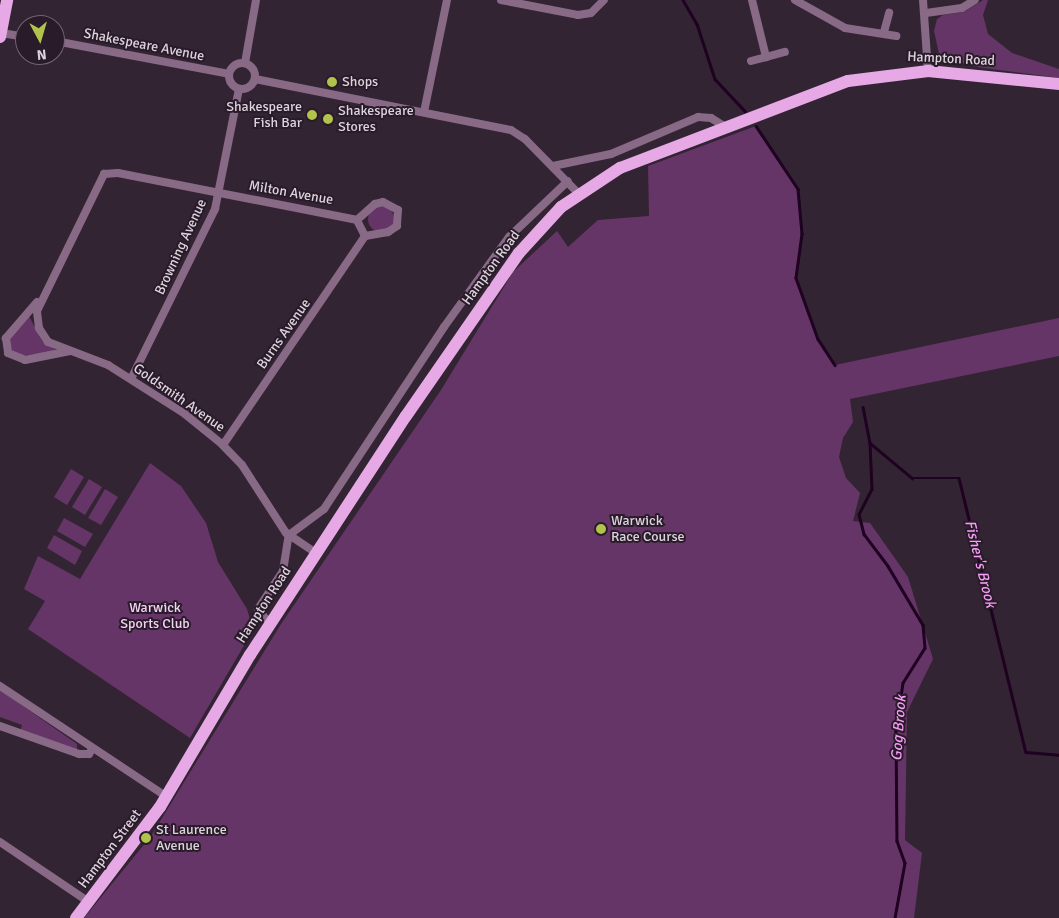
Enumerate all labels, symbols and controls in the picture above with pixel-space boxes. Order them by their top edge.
north arrow [15,15,65,65]
street label: Shakespeare Avenue [82,25,206,65]
text: N [36,45,47,63]
street label: Hampton Road [907,48,995,70]
place label: Shops [342,74,378,90]
marker: Shops [326,76,338,88]
place label: Shakespeare Fish Bar [226,99,302,132]
place label: Shakespeare Stores [338,103,414,136]
marker: Shakespeare Fish Bar [306,109,318,121]
marker: Shakespeare Stores [322,113,334,125]
street label: Milton Avenue [247,177,335,209]
street label: Browning Avenue [151,196,211,298]
street label: Hampton Road [458,228,524,308]
street label: Burns Avenue [254,296,314,372]
street label: Goldsmith Avenue [130,360,228,436]
place label: Warwick Race Course [611,513,685,546]
water label: Fisher's Brook [960,518,1000,610]
marker: Warwick Race Course [595,523,607,535]
street label: Hampton Road [233,564,295,646]
park label: Warwick Sports Club [120,600,190,632]
water label: Gog Brook [888,695,910,761]
street label: Hampton Street [75,806,145,892]
place label: St Laurence Avenue [156,822,227,854]
marker: St Laurence Avenue [140,832,152,844]

